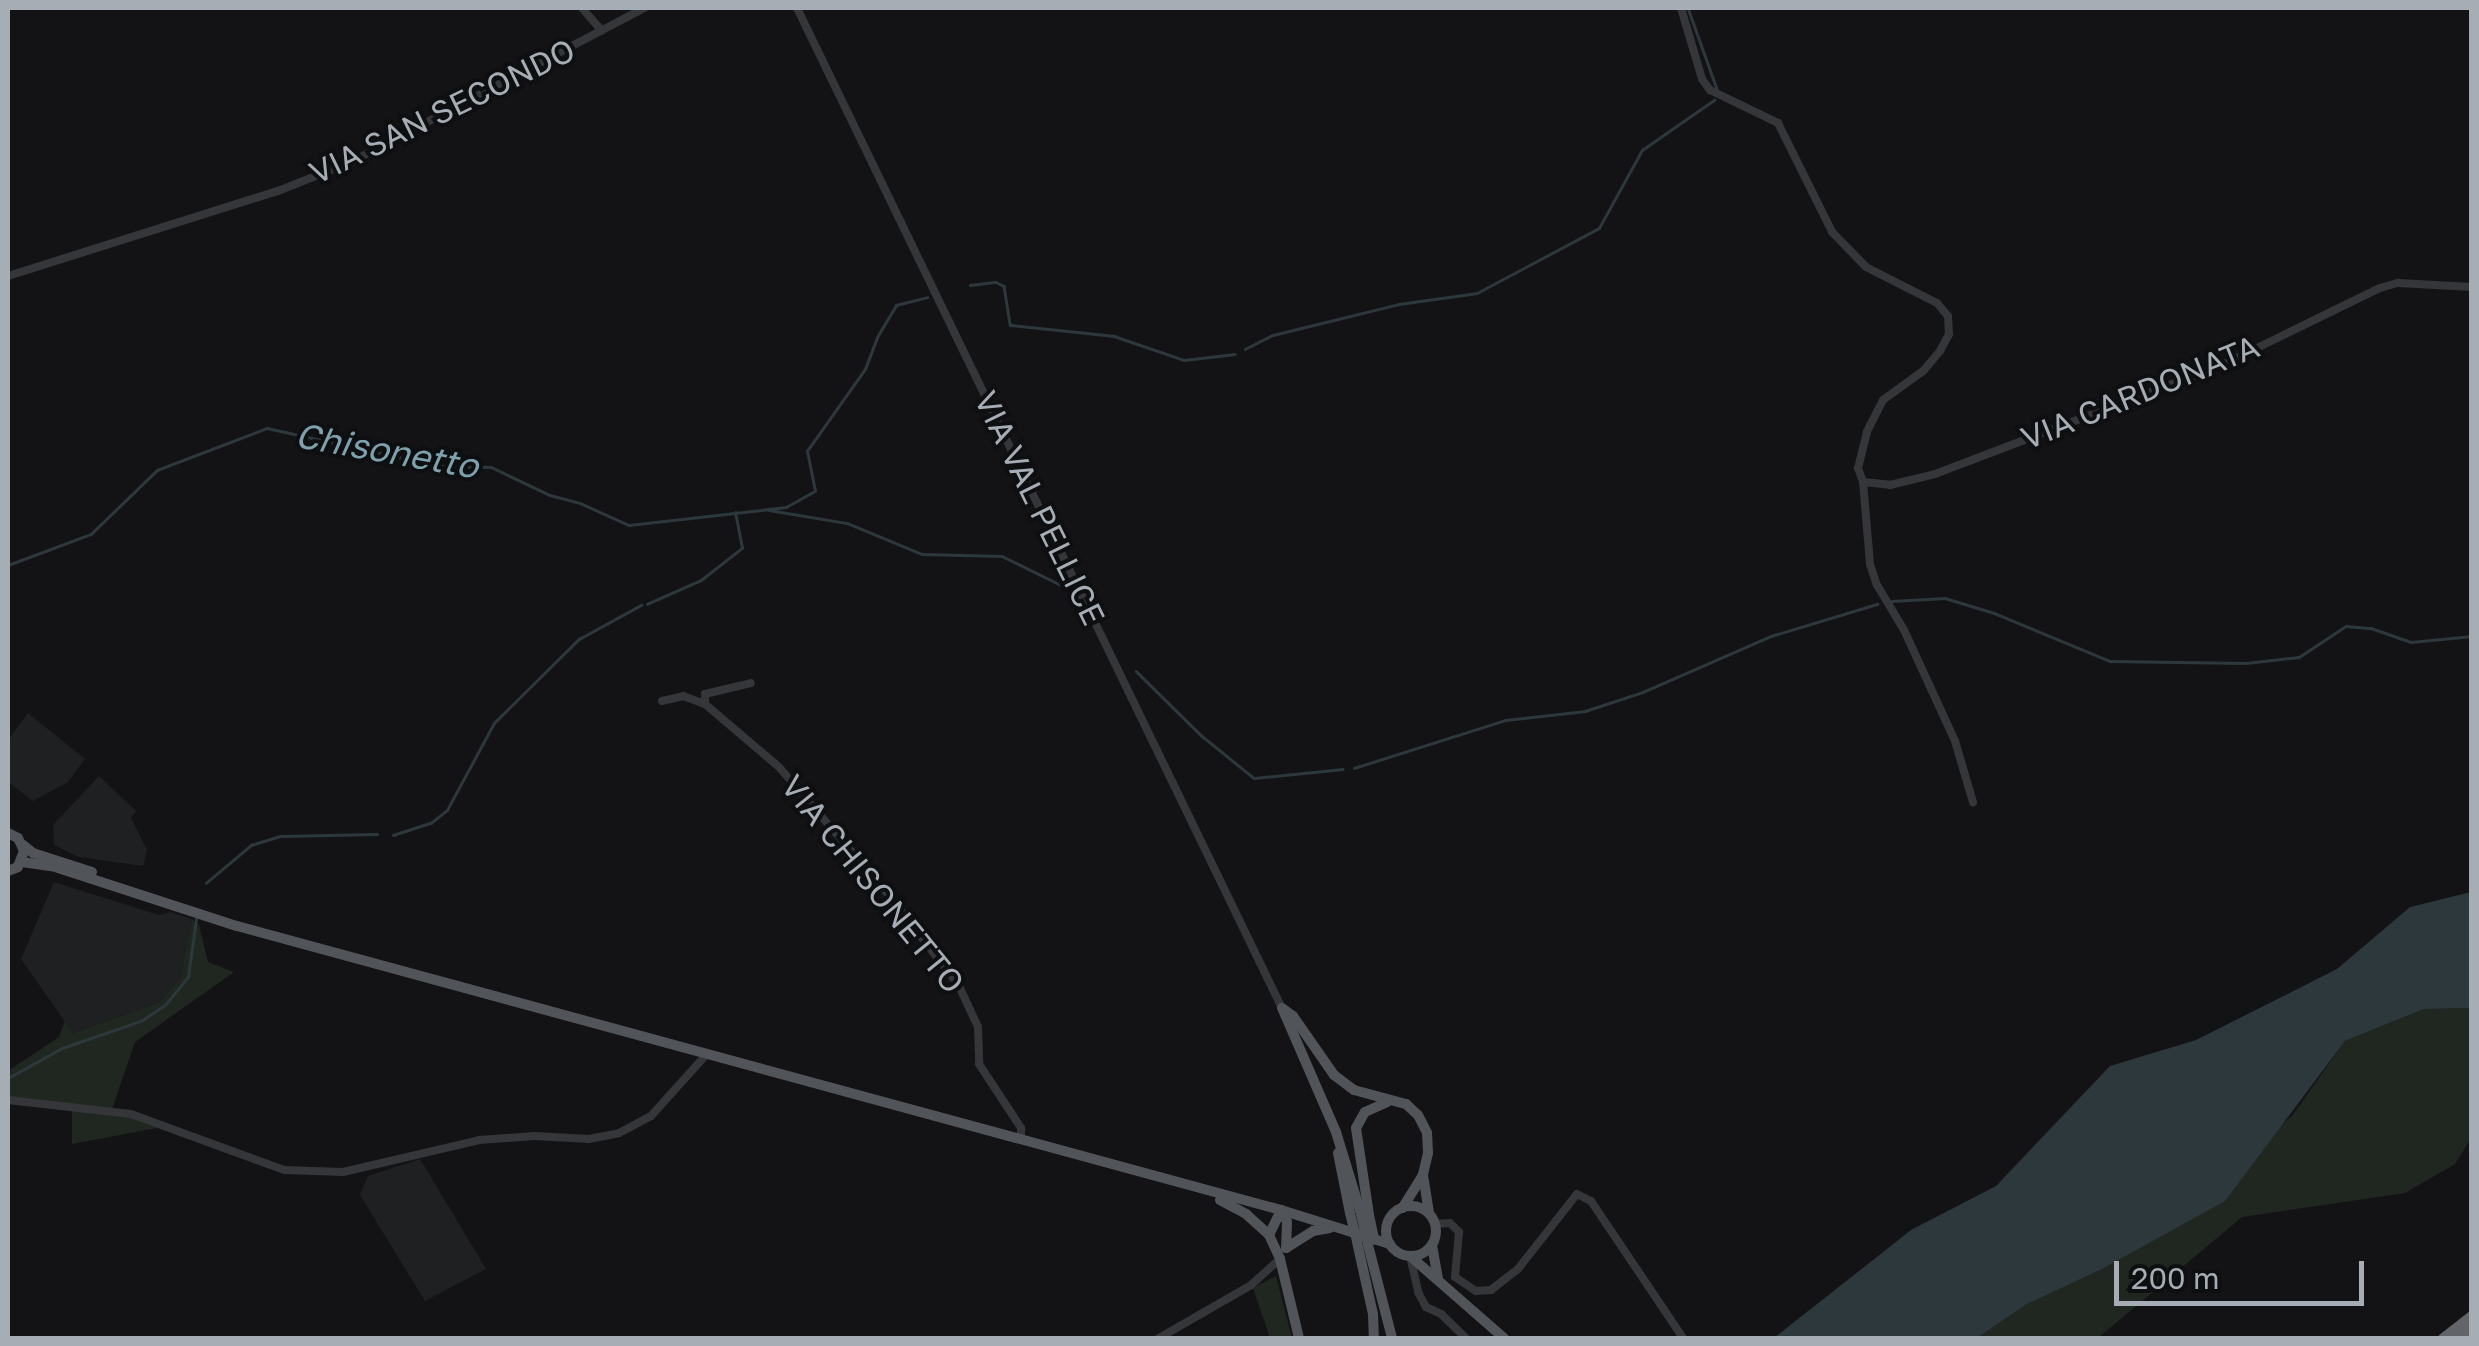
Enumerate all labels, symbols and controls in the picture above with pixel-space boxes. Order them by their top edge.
street label: VIA SAN SECONDO [303,30,581,192]
street label: VIA CARDONATA [2015,327,2265,457]
street label: VIA VAL PELLICE [967,385,1113,631]
water label: Chisonetto [292,413,482,487]
street label: VIA CHISONETTO [773,767,973,1001]
scale bar [2119,1241,2369,1303]
text: 200 m [2131,1260,2220,1296]

